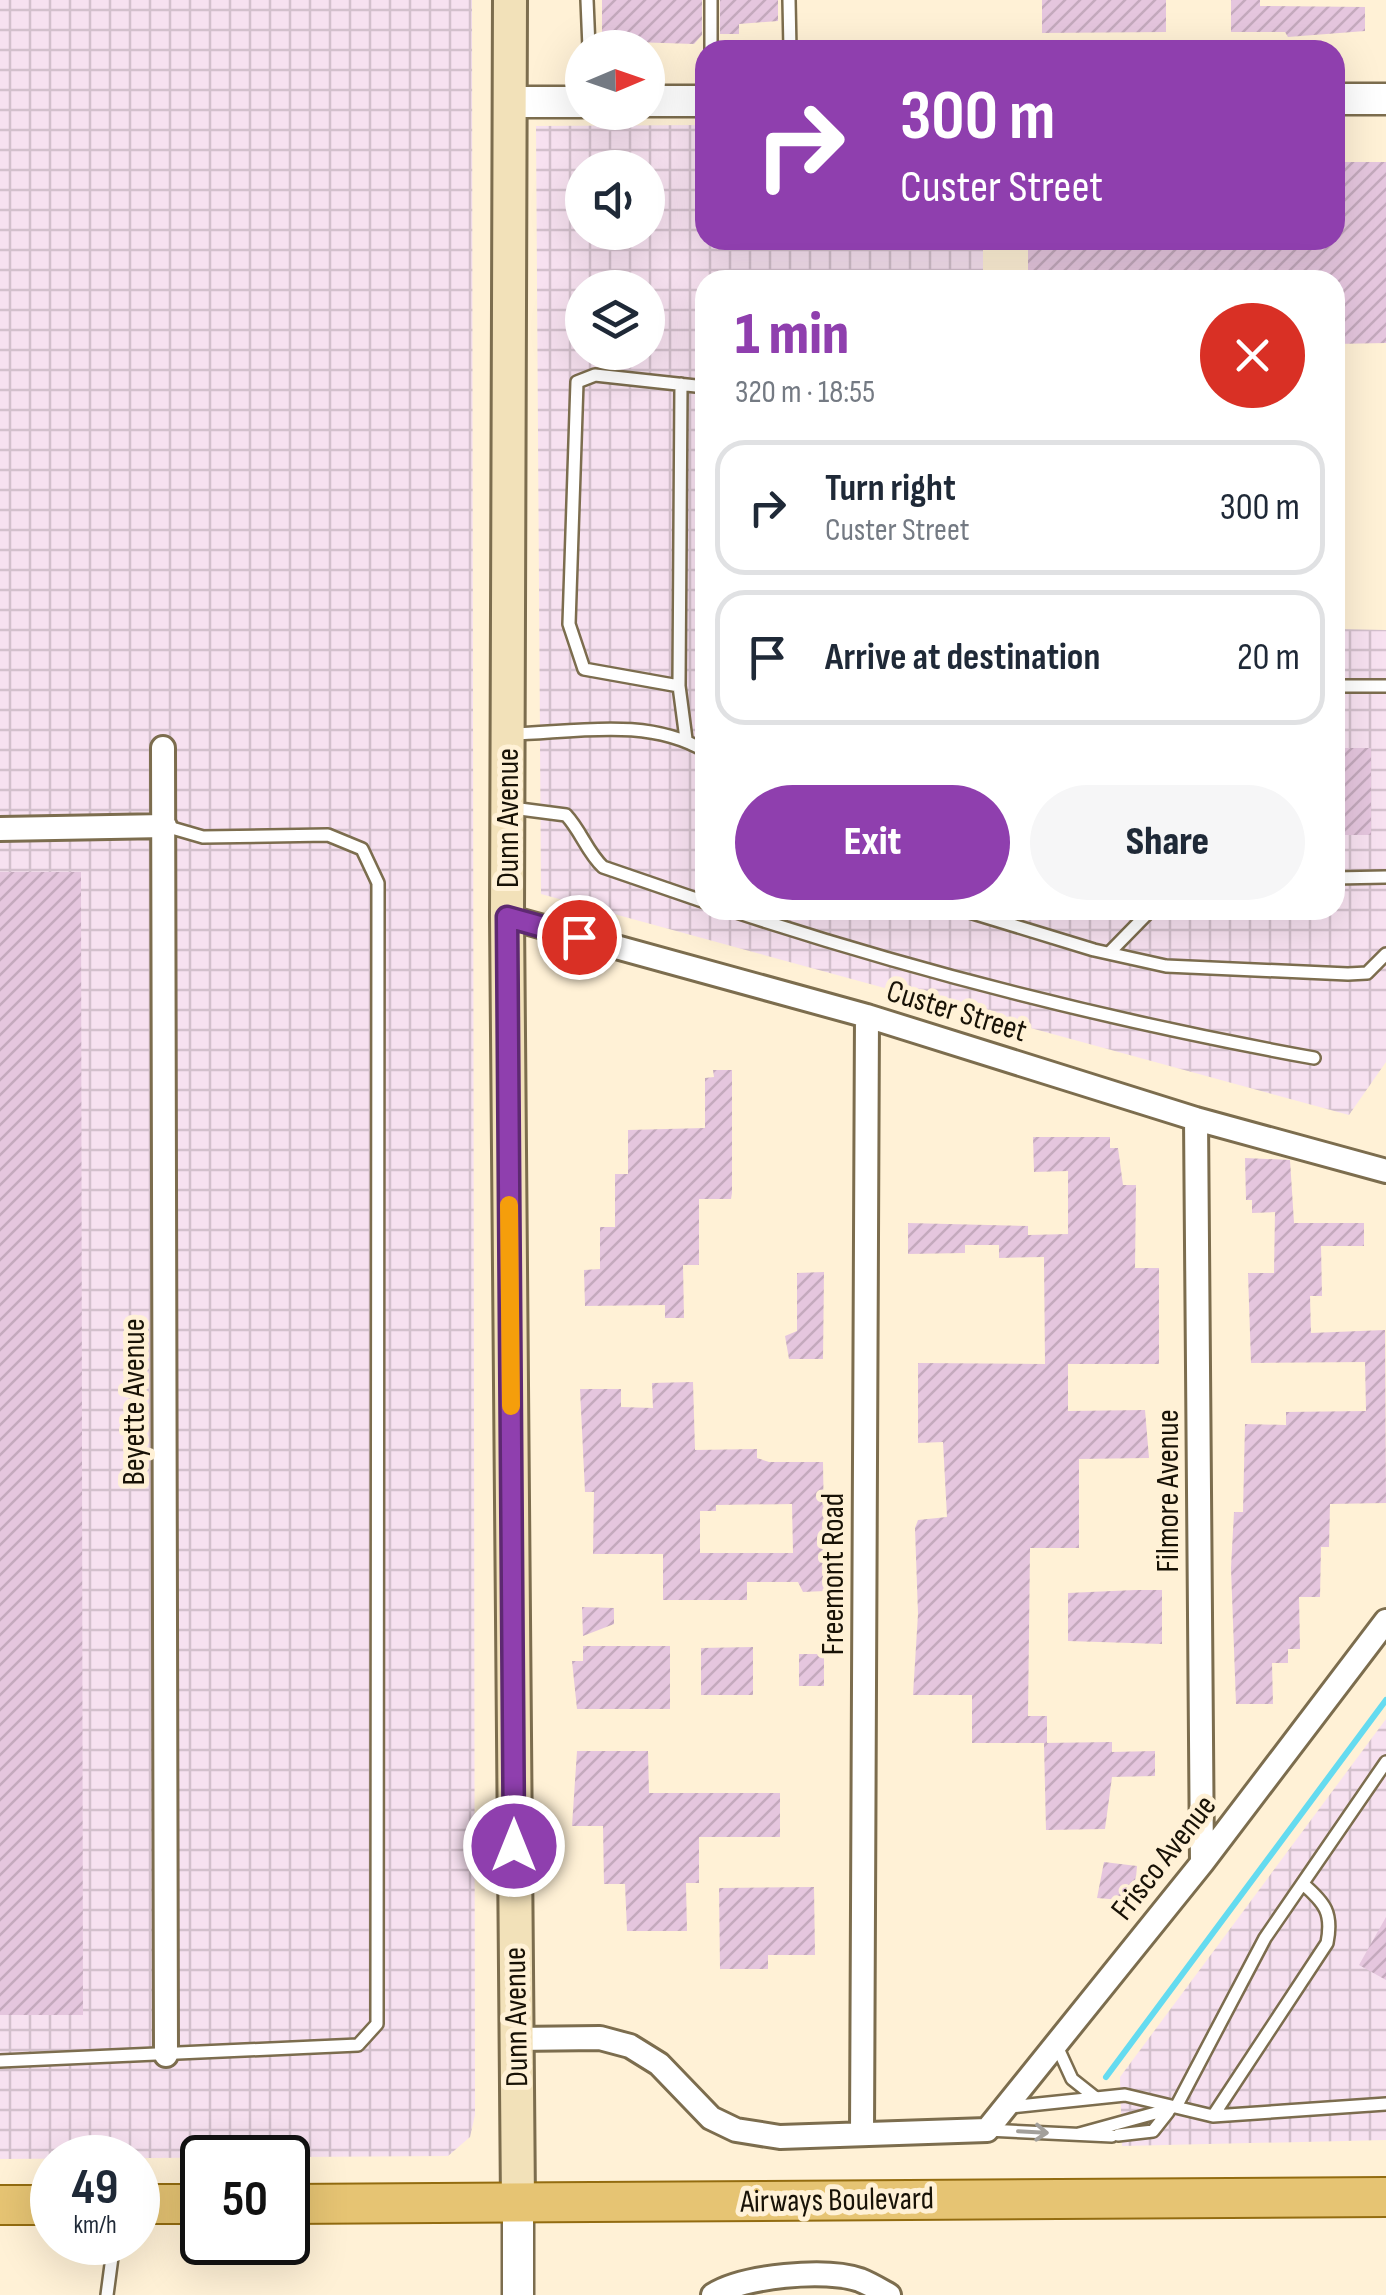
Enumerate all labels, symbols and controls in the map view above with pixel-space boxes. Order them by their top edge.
north arrow [565,30,665,130]
map controls [565,30,665,370]
text: 300 m [900,75,1055,159]
icon: right [735,80,865,210]
button: sound [565,150,665,250]
text: Custer Street [900,160,1103,215]
button: layers [565,270,665,370]
text: 1 min [735,299,849,371]
button: close [1200,303,1305,408]
text: 320 m · 18:55 [735,373,875,412]
text: Turn right [825,466,956,511]
icon: right [740,480,795,535]
text: 300 m [1220,485,1300,530]
text: Custer Street [825,511,969,550]
icon: arrive [740,630,795,685]
text: Arrive at destination [825,635,1100,680]
text: 20 m [1237,635,1300,680]
street label: Dunn Avenue [489,748,528,888]
button: Exit [735,785,1010,900]
button: Share [1030,785,1305,900]
pin [537,895,622,980]
icon: arrive [552,910,607,965]
street label: Custer Street [882,972,1031,1051]
street label: Beyette Avenue [115,1318,154,1486]
street label: Filmore Avenue [1149,1409,1188,1573]
street label: Freemont Road [814,1493,853,1655]
street label: Frisco Avenue [1103,1788,1225,1928]
position arrow [462,1794,566,1898]
street label: Dunn Avenue [496,1947,537,2087]
one-way arrow [1016,2123,1048,2142]
speed limit sign: 50 [180,2135,310,2265]
text: 49 [71,2158,119,2218]
street label: Airways Boulevard [739,2179,934,2222]
text: km/h [73,2210,117,2241]

